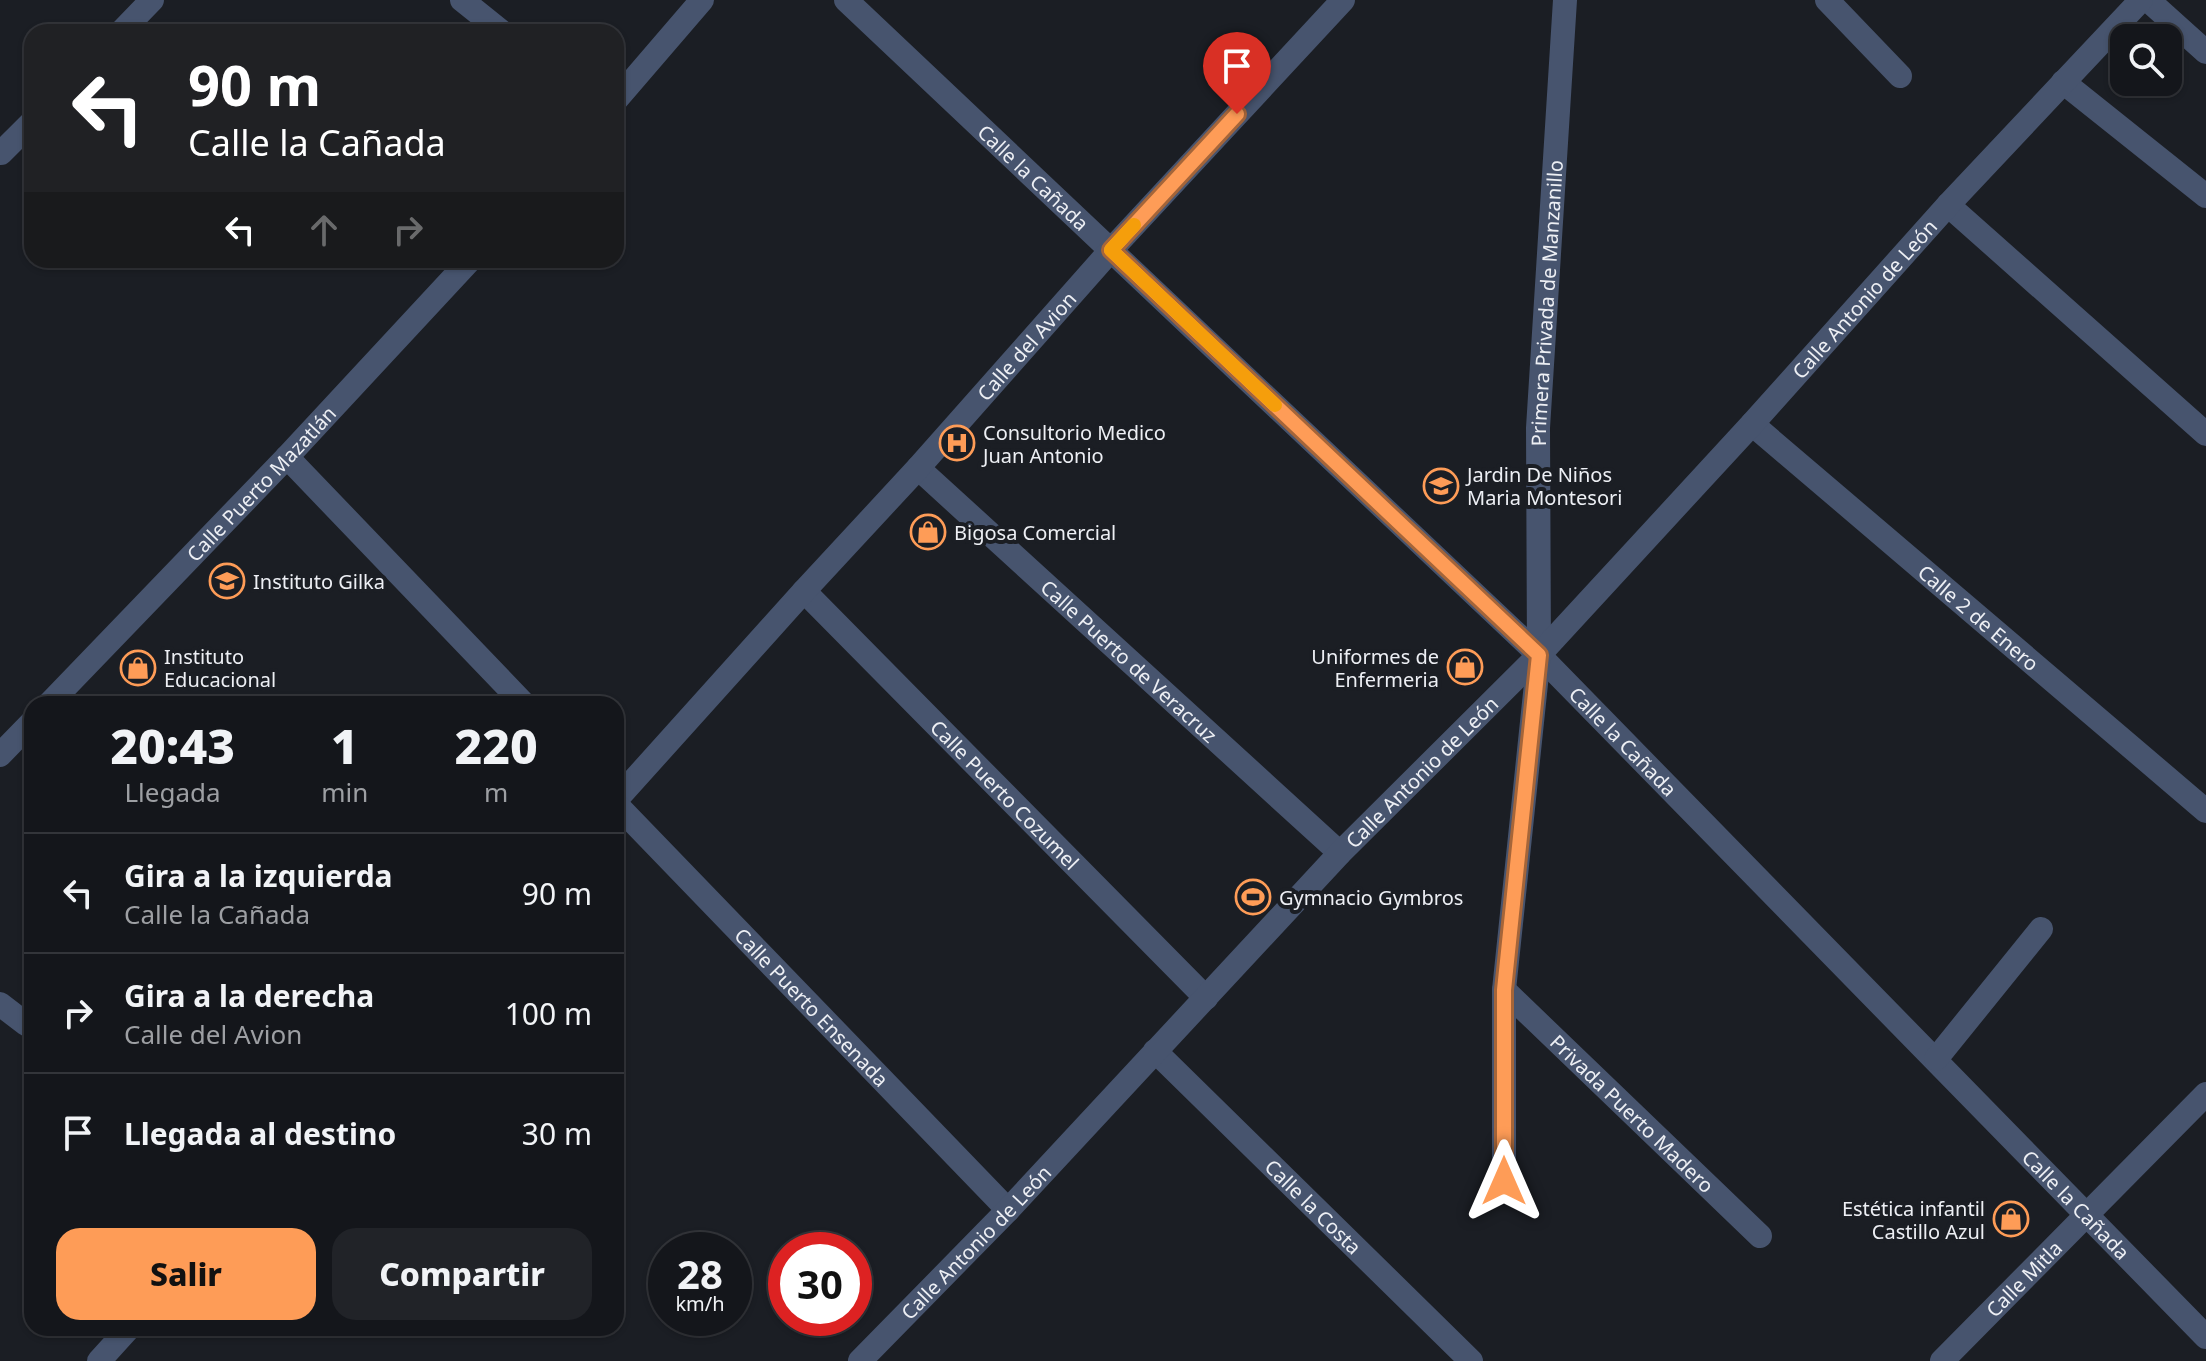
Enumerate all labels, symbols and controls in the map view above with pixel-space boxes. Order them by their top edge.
map controls [2110,24,2182,96]
button: search [2110,24,2182,96]
pin [1203,32,1271,114]
icon: arrive [1215,44,1259,88]
text: 90 m [188,46,321,122]
icon: left [56,56,160,160]
text: Calle la Cañada [188,118,446,167]
street label: Calle la Cañada [972,118,1095,236]
street label: Primera Privada de Manzanillo [1524,159,1568,446]
icon: left [218,208,262,252]
icon: ahead [302,208,346,252]
icon: right [386,208,430,252]
street label: Calle Antonio de León [1786,213,1943,384]
street label: Calle del Avion [971,285,1082,406]
street label: Calle Puerto Mazatlán [180,400,342,567]
place label: Consultorio Medico Juan Antonio [981,419,1166,469]
hospital icon: Consultorio Medico Juan Antonio [938,424,976,462]
place label: Jardin De Niños Maria Montesori [1465,461,1622,511]
school or university icon: Jardin De Niños Maria Montesori [1422,467,1460,505]
shop icon: Bigosa Comercial [909,513,947,551]
place label: Bigosa Comercial [954,519,1116,546]
street label: Calle 2 de Enero [1913,558,2045,677]
school or university icon: Instituto Gilka [208,562,246,600]
place label: Instituto Gilka [253,568,385,595]
street label: Calle Puerto de Veracruz [1035,573,1223,748]
place label: Instituto Educacional [164,643,276,693]
place label: Uniformes de Enfermeria [1311,643,1439,693]
shop icon: Uniformes de Enfermeria [1446,648,1484,686]
shop icon: Instituto Educacional [119,649,157,687]
street label: Calle la Cañada [1563,680,1683,802]
street label: Calle Antonio de León [1339,690,1504,854]
text: 20:43 [110,713,235,778]
text: 1 [331,713,359,778]
text: 220 [455,713,538,778]
street label: Calle Puerto Cozumel [925,714,1085,875]
text: Llegada [125,774,221,810]
text: min [321,774,368,810]
text: m [484,774,508,810]
text: Gira a la izquierda [124,855,393,896]
icon: left [56,871,100,915]
text: 90 m [522,873,592,914]
sports icon: Gymnacio Gymbros [1234,878,1272,916]
place label: Gymnacio Gymbros [1279,884,1463,911]
text: Calle la Cañada [124,896,310,932]
street label: Calle Puerto Ensenada [729,922,895,1092]
text: Gira a la derecha [124,975,374,1016]
icon: right [56,991,100,1035]
text: 100 m [505,993,592,1034]
text: Calle del Avion [124,1016,302,1052]
street label: Privada Puerto Madero [1545,1028,1720,1198]
icon: arrive [56,1111,100,1155]
text: Llegada al destino [124,1113,396,1154]
text: 30 m [522,1113,592,1154]
position arrow [1462,1139,1546,1223]
street label: Calle la Cañada [2017,1144,2136,1265]
street label: Calle la Costa [1259,1153,1368,1260]
street label: Calle Antonio de León [895,1159,1057,1325]
place label: Estética infantil Castillo Azul [1842,1195,1985,1245]
shop icon: Estética infantil Castillo Azul [1992,1200,2030,1238]
button: Salir [56,1228,316,1320]
button: Compartir [332,1228,592,1320]
speed limit sign: 30 [768,1232,872,1336]
street label: Calle Mitla [1980,1234,2067,1323]
text: 28 [677,1246,723,1301]
text: km/h [675,1290,725,1317]

